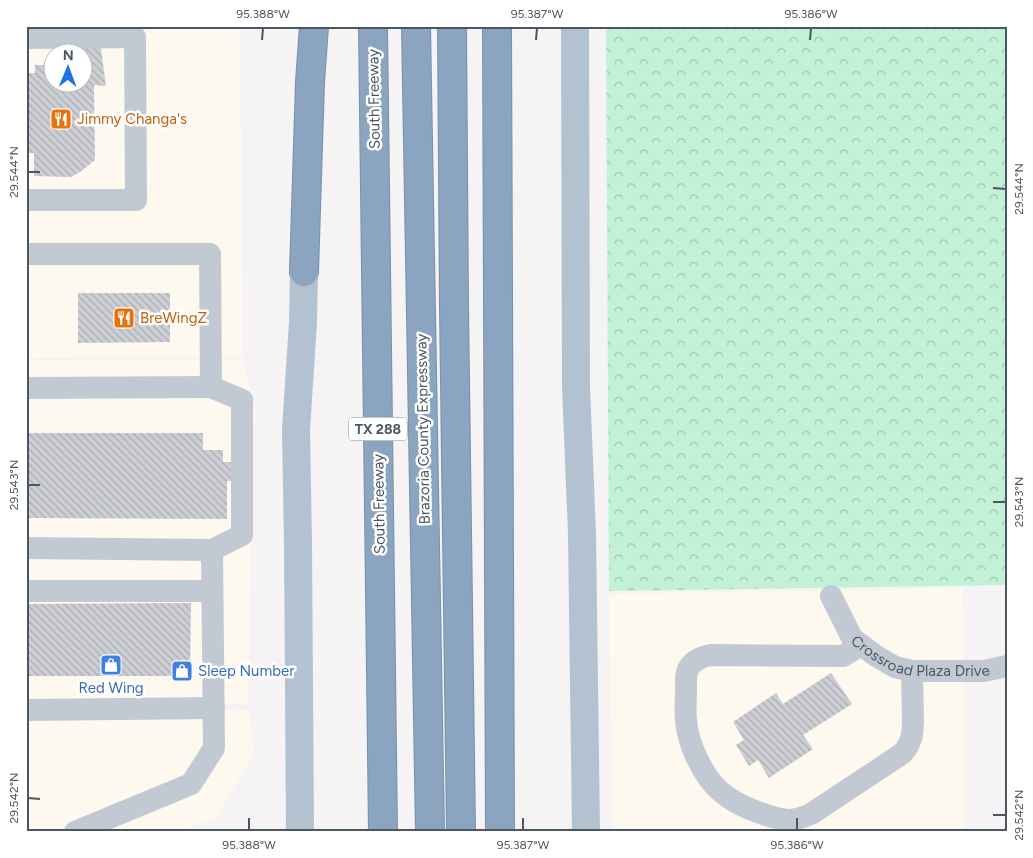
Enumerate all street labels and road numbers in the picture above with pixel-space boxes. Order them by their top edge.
street label: South Freeway [364,49,384,149]
street label: Brazoria County Expressway [412,334,434,524]
road number: TX 288 [349,418,407,440]
street label: South Freeway [369,454,389,554]
street label: Crossroad Plaza Drive [848,632,991,680]

